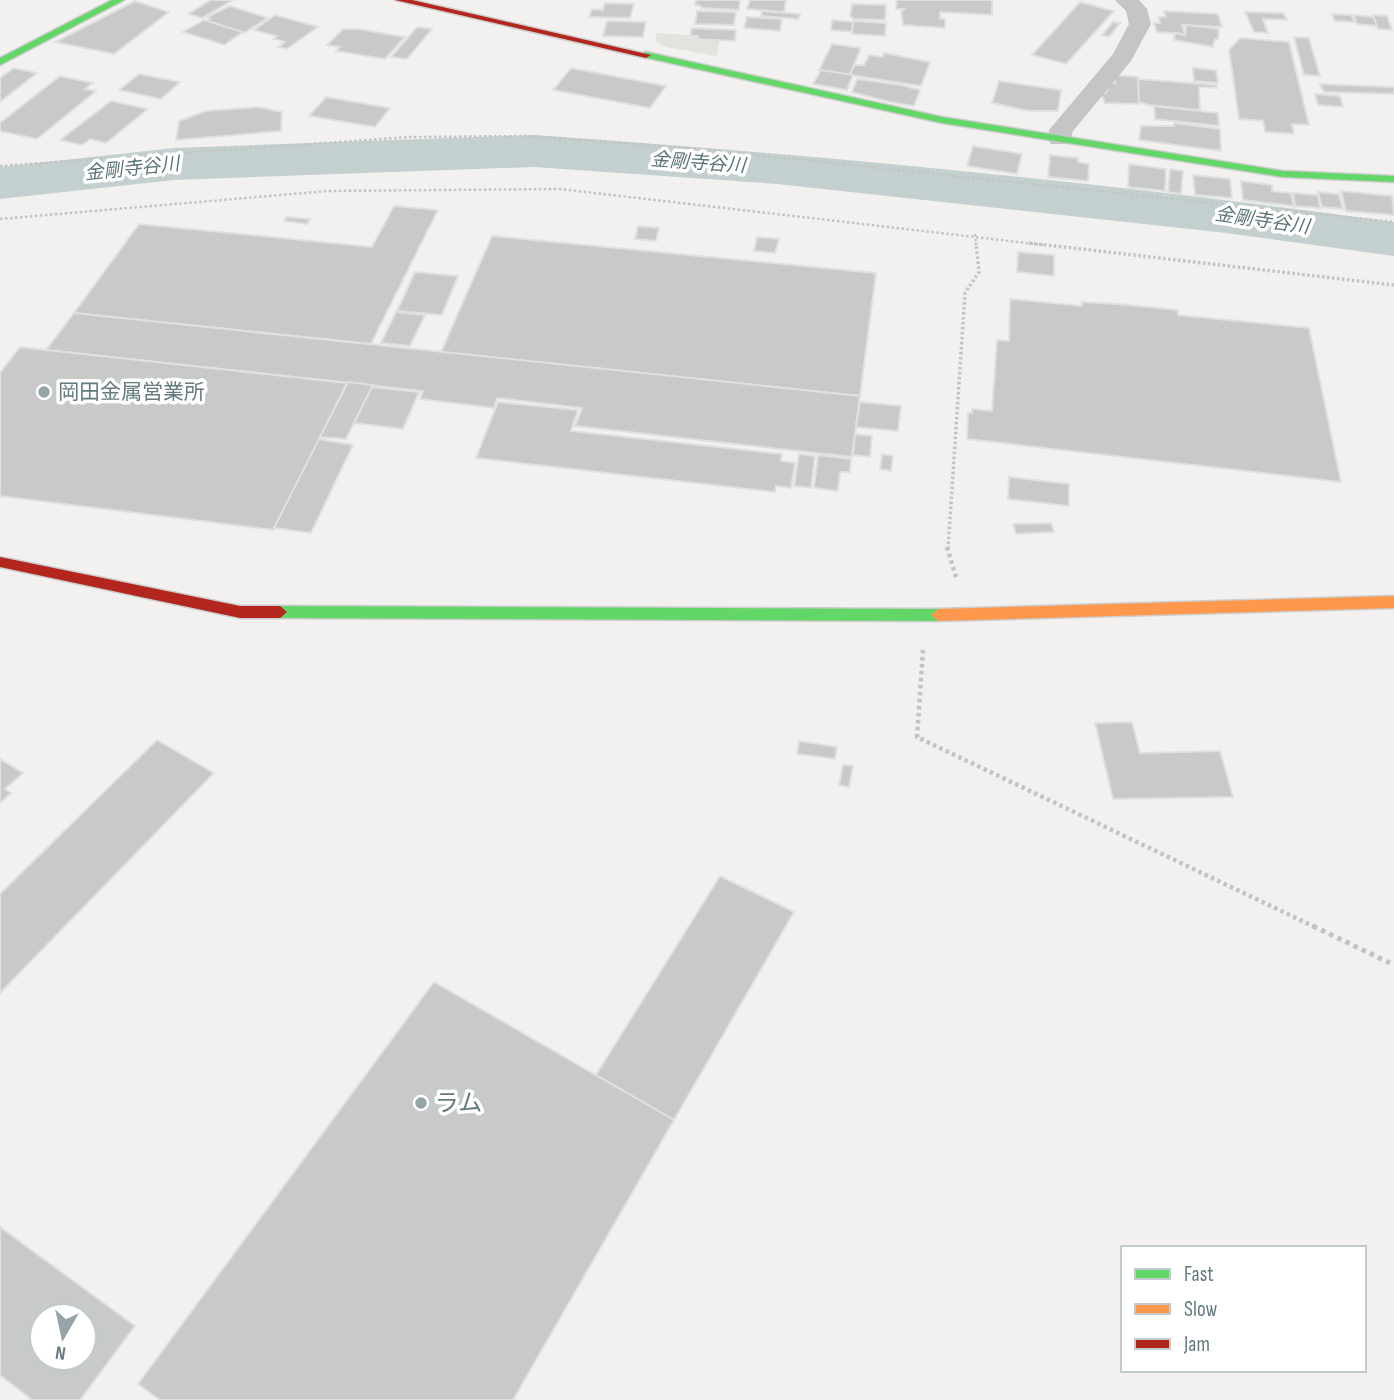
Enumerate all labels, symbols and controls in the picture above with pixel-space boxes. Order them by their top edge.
water label: 金剛寺谷川 [650,148,748,178]
water label: 金剛寺谷川 [84,152,182,185]
water label: 金剛寺谷川 [1213,203,1313,239]
place label: 岡田金属営業所 [58,380,205,405]
marker: 岡田金属営業所 [36,384,52,400]
place label: ラム [435,1089,482,1118]
marker: ラム [413,1095,429,1111]
legend [1121,1246,1366,1372]
text: Fast [1184,1262,1214,1287]
text: Slow [1184,1297,1218,1322]
north arrow [28,1302,98,1372]
text: Jam [1183,1332,1210,1357]
text: N [54,1340,67,1364]

